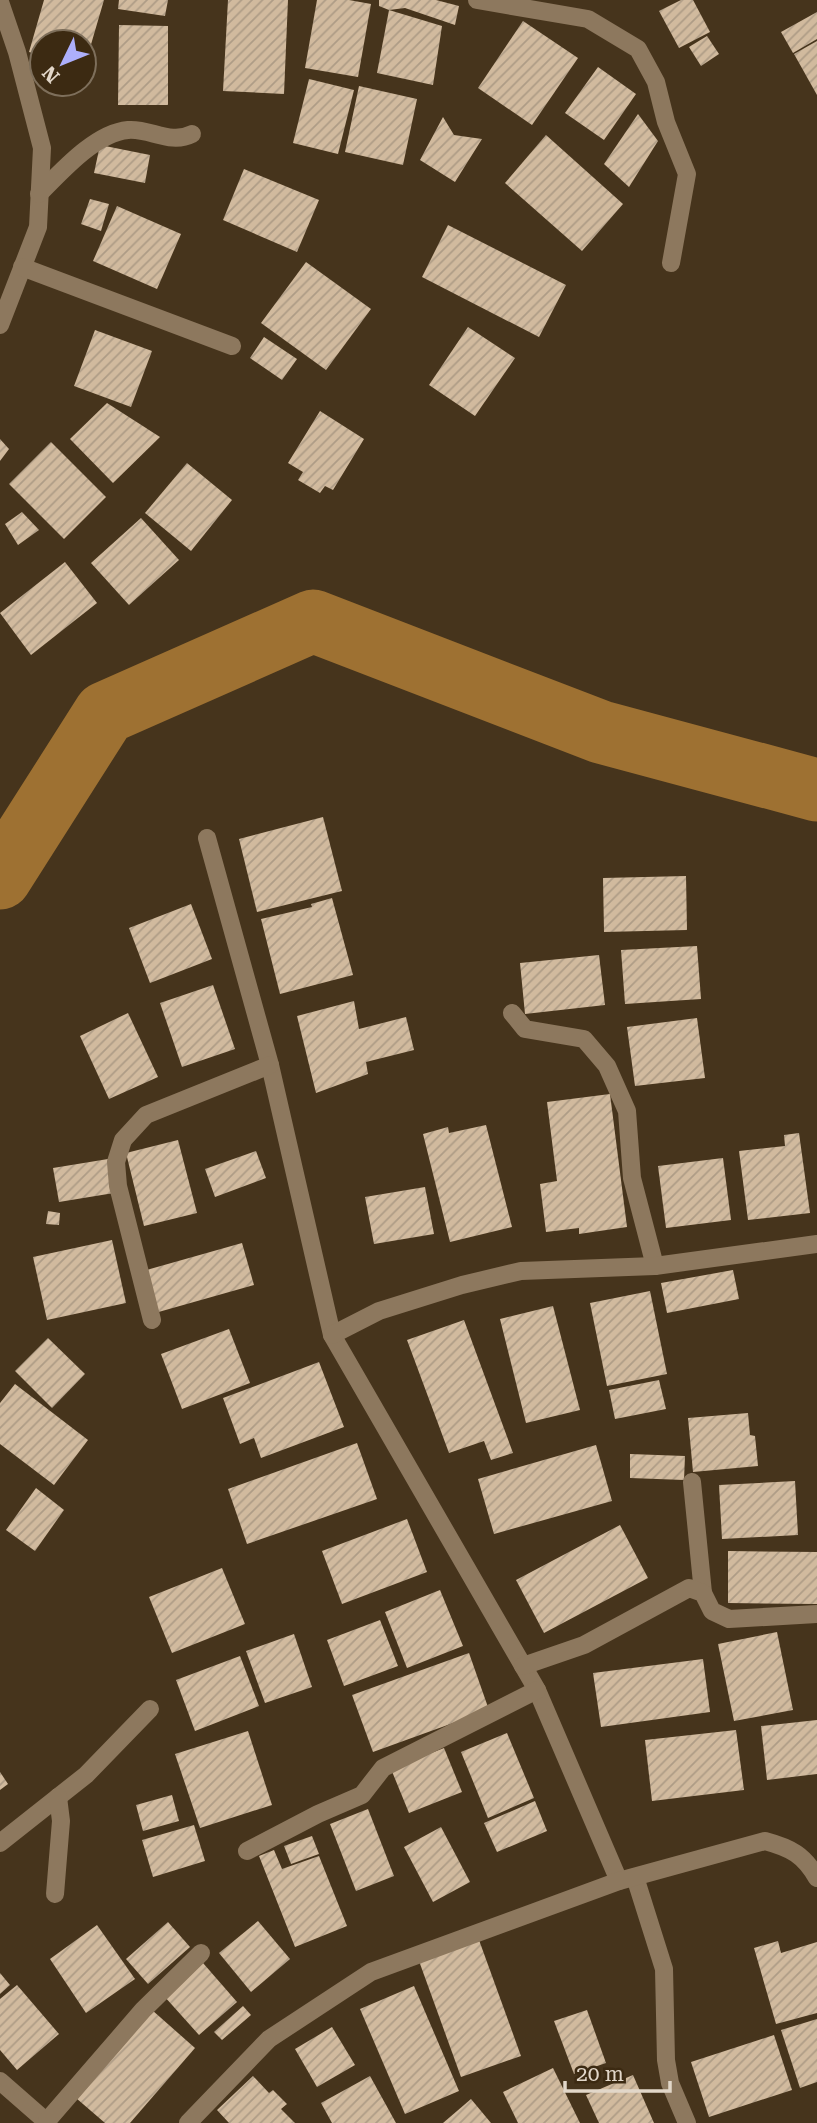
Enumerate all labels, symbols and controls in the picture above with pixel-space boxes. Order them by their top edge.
north arrow [28,28,98,98]
text: N [37,61,64,87]
scale bar [565,2050,670,2094]
text: 20 m [576,2062,624,2086]

